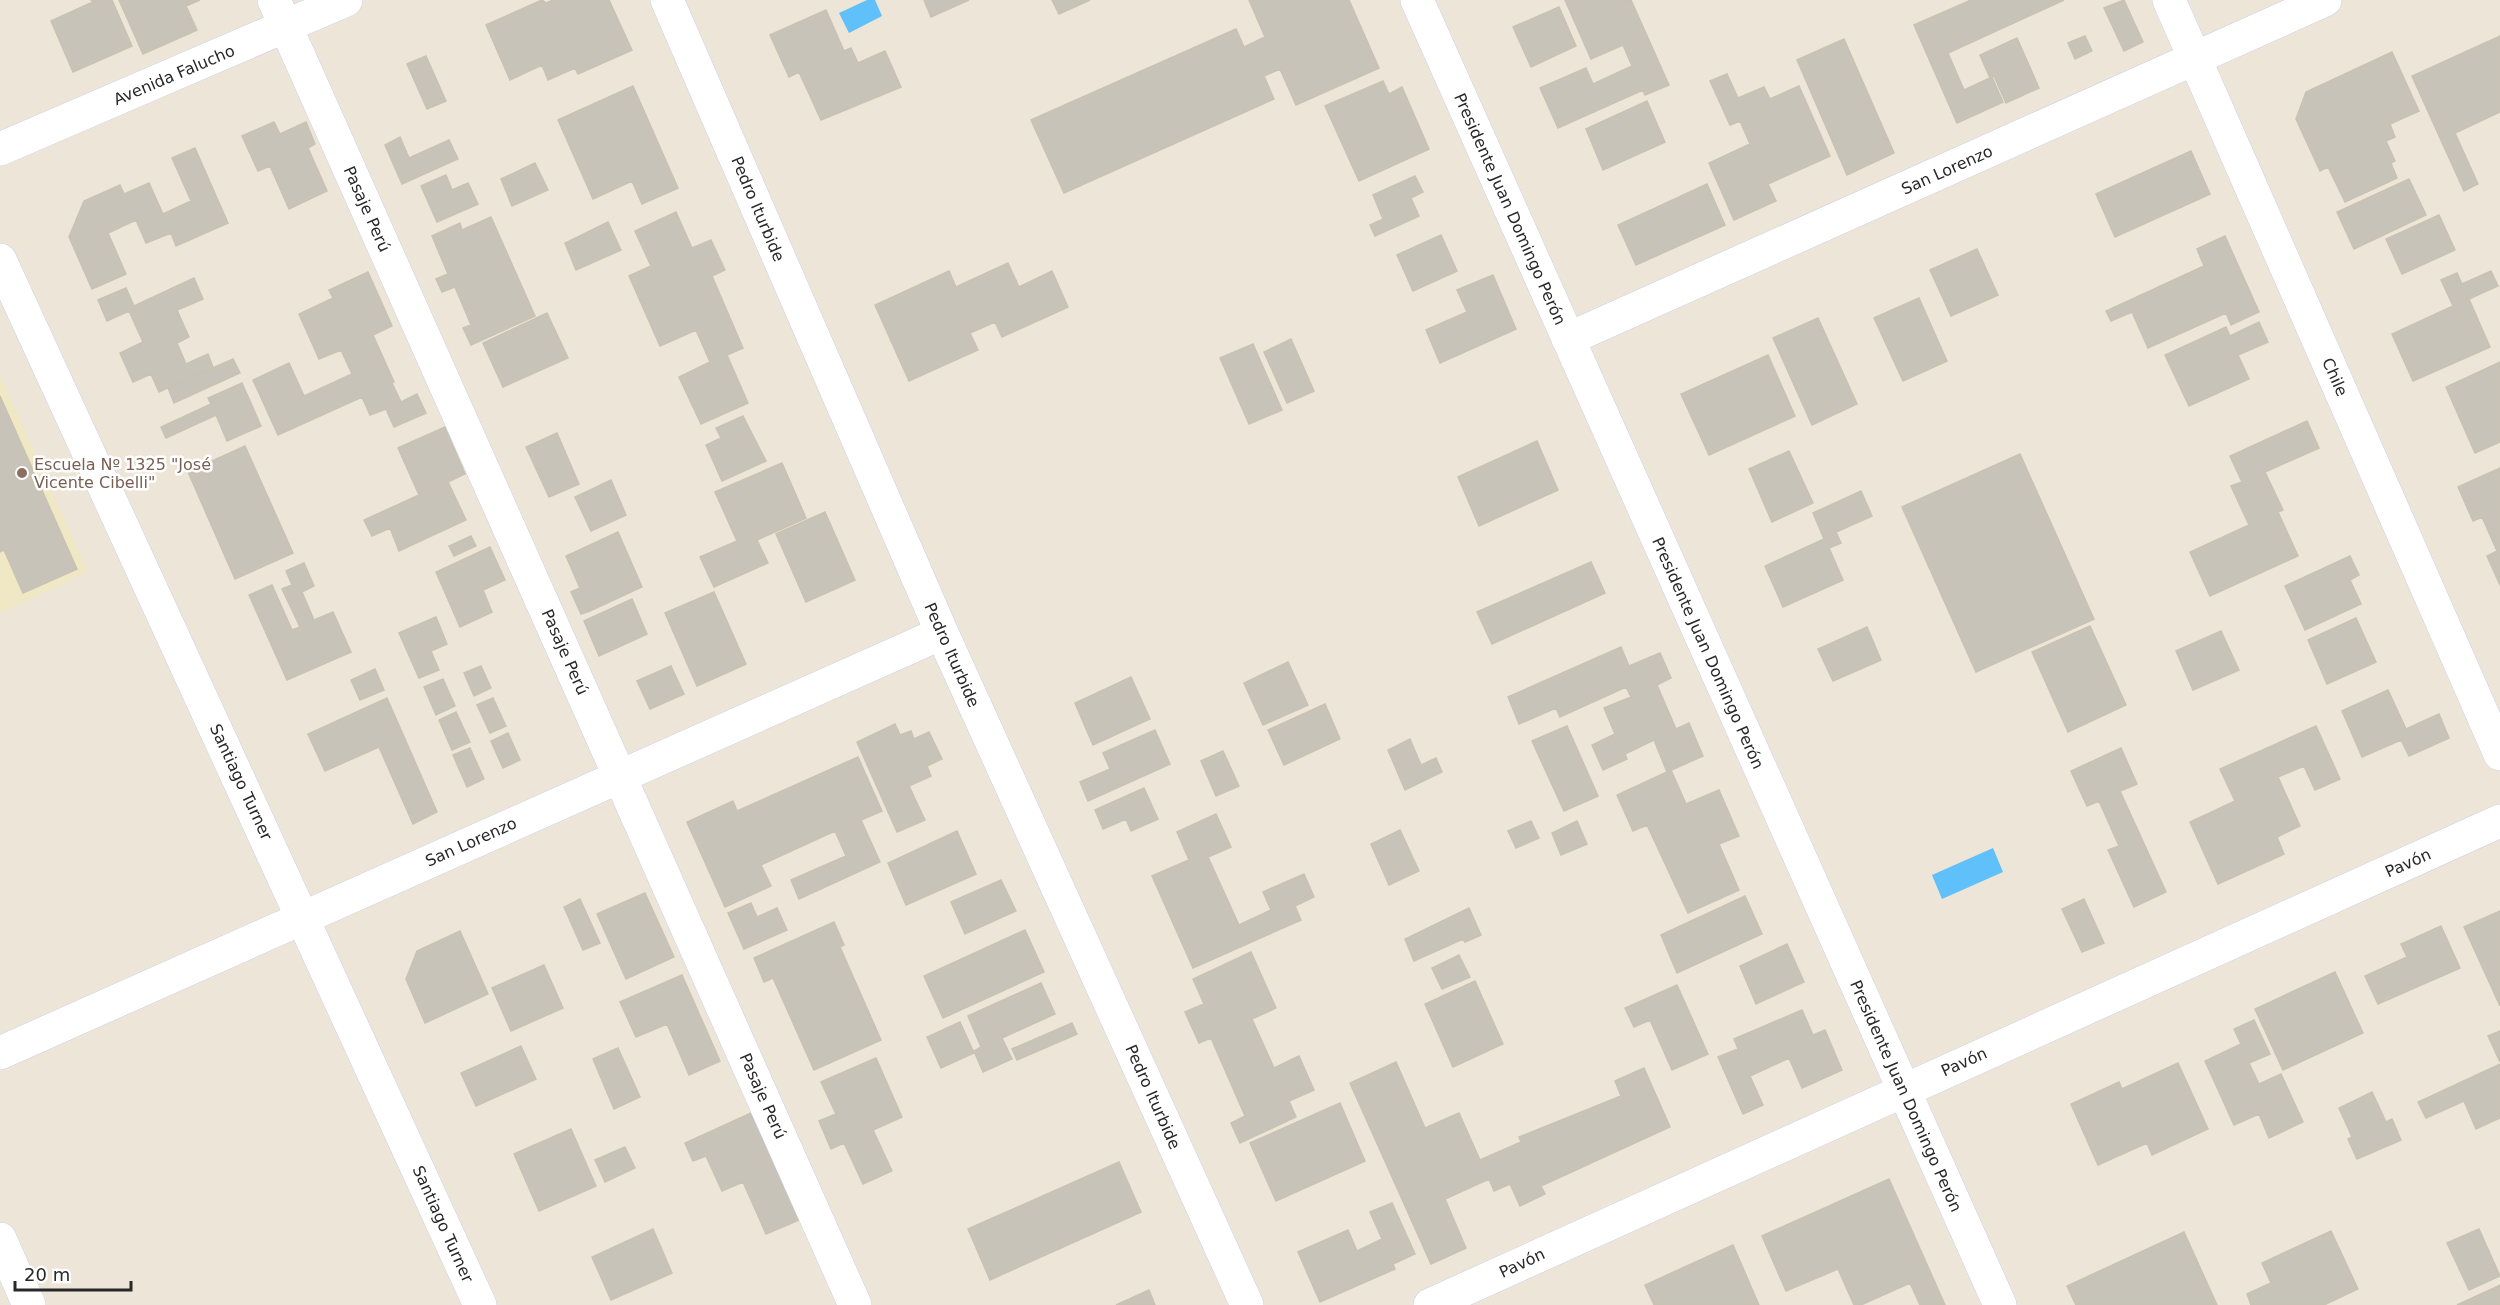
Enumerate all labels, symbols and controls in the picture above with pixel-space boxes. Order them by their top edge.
street label: Avenida Falucho [111,41,237,109]
street label: Presidente Juan Domingo Perón [1450,90,1570,328]
street label: San Lorenzo [1898,141,1996,199]
street label: Pedro Iturbide [727,154,789,264]
street label: Pasaje Perú [340,163,394,255]
street label: Chile [2318,355,2352,399]
place label: Escuela Nº 1325 "José Vicente Cibelli" [34,455,211,492]
marker: Escuela Nº 1325 "José Vicente Cibelli" [15,466,29,480]
street label: Presidente Juan Domingo Perón [1648,534,1768,772]
street label: Pedro Iturbide [920,600,984,710]
street label: Pasaje Perú [538,606,592,698]
street label: Santiago Turner [206,721,276,843]
street label: San Lorenzo [422,813,520,871]
street label: Pavón [2382,845,2434,881]
street label: Presidente Juan Domingo Perón [1846,977,1966,1215]
street label: Pedro Iturbide [1121,1042,1185,1152]
street label: Pavón [1938,1044,1990,1080]
street label: Pasaje Perú [736,1050,790,1142]
street label: Santiago Turner [409,1163,477,1286]
street label: Pavón [1496,1244,1548,1282]
scale bar [15,1254,130,1292]
text: 20 m [24,1264,70,1285]

